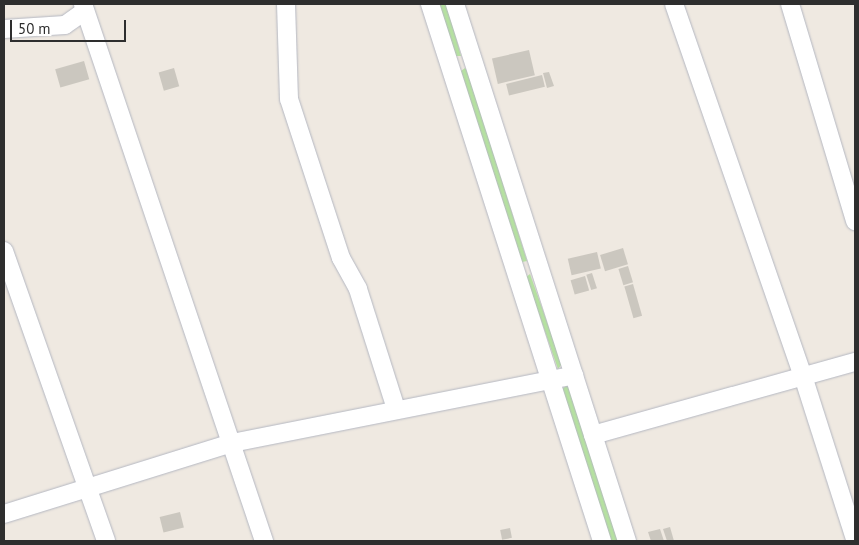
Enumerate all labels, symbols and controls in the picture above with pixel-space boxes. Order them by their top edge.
scale bar [12,10,129,42]
text: 50 m [18,19,51,38]

